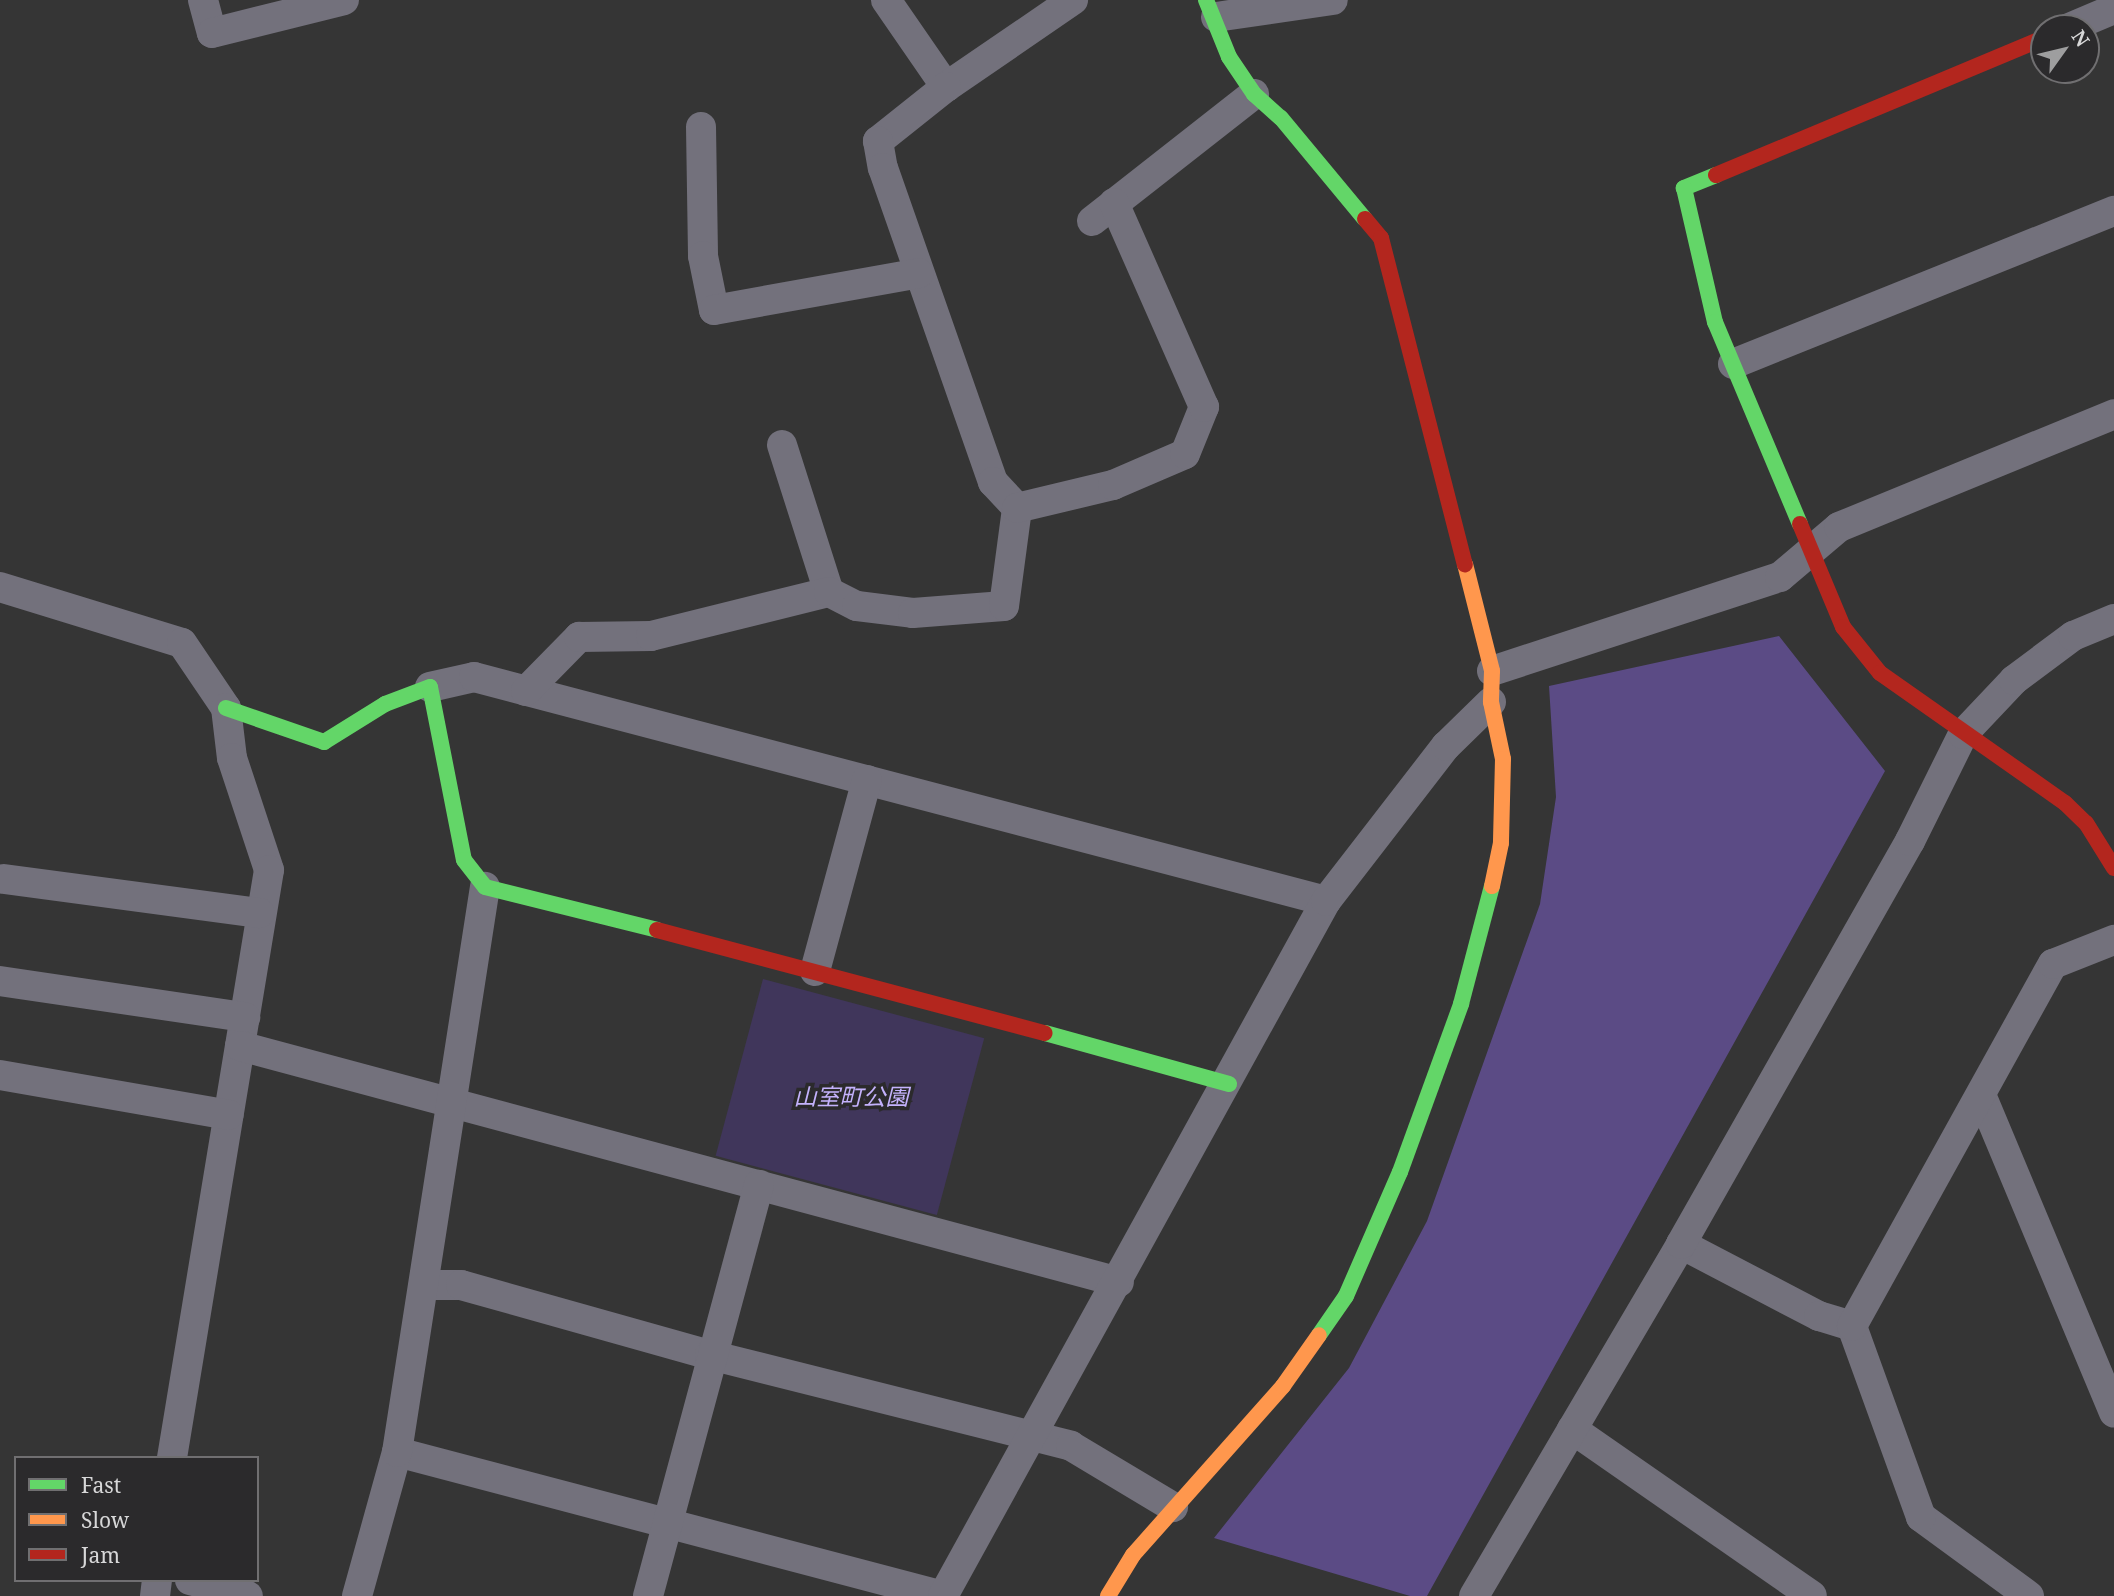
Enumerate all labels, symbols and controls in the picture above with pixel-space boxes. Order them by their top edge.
north arrow [2030,14,2100,84]
text: N [2066,25,2096,52]
park label: 山室町公園 [794,1082,908,1110]
legend [14,1456,259,1582]
text: Fast [81,1471,121,1499]
text: Slow [81,1506,129,1534]
text: Jam [81,1541,120,1569]

